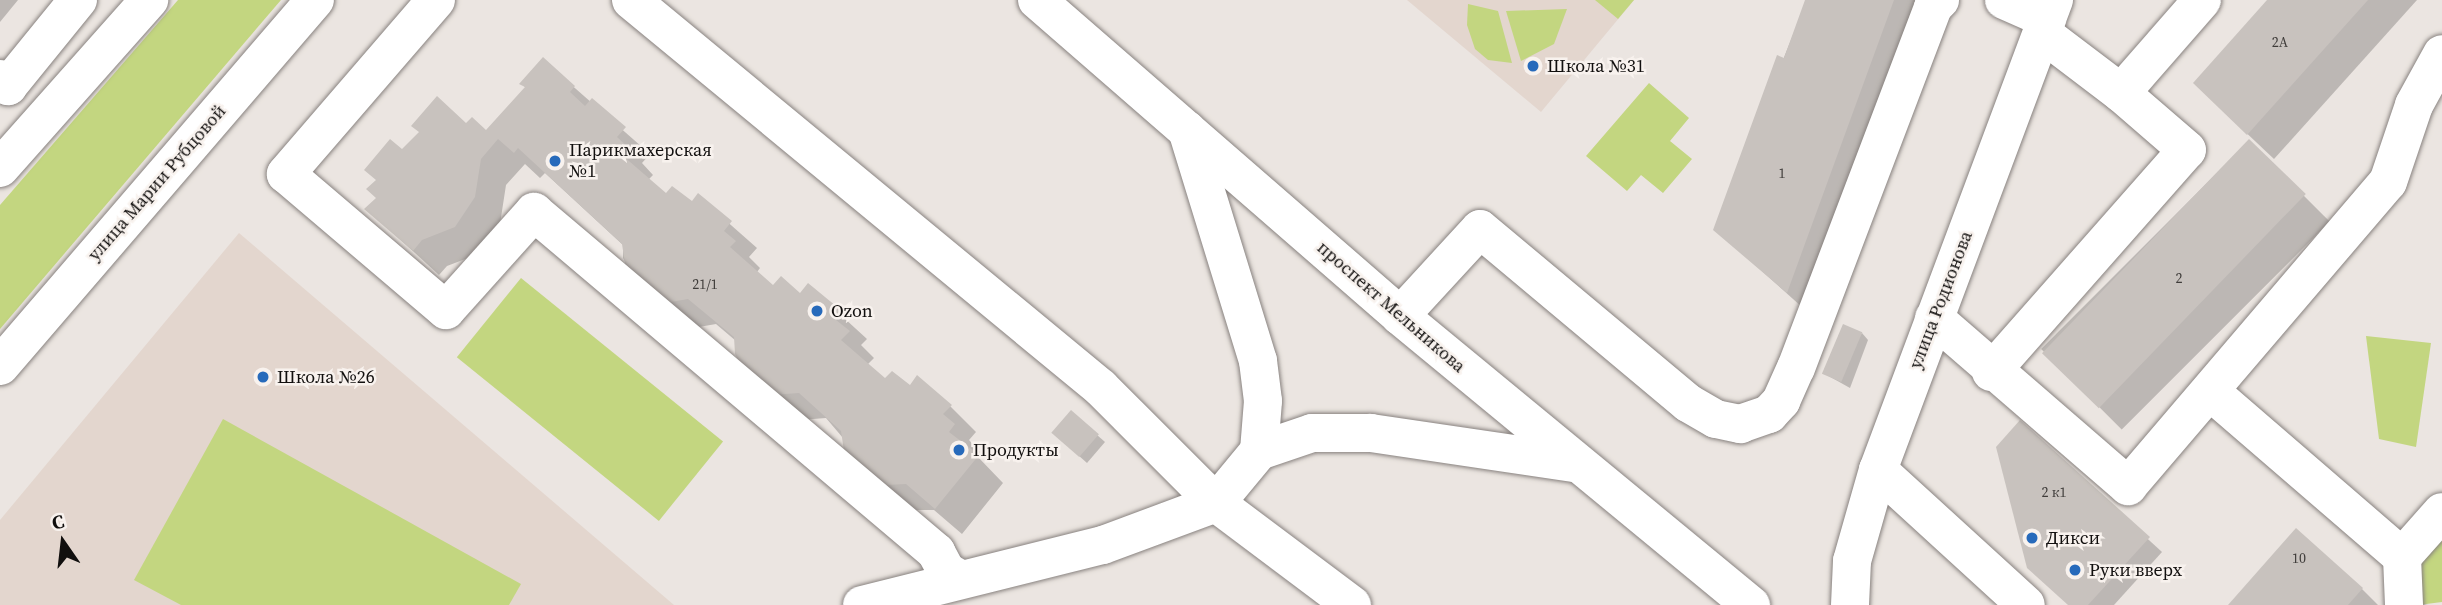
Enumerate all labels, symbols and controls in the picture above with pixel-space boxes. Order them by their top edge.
house number: 2А [2272,34,2288,50]
place label: Школа №31 [1547,55,1645,77]
marker: Школа №31 [1525,58,1541,74]
street label: улица Марии Рубцовой [83,101,231,265]
place label: Парикмахерская №1 [569,140,712,182]
marker: Парикмахерская №1 [547,153,563,169]
house number: 1 [1779,165,1785,181]
street label: улица Родионова [1905,228,1977,372]
street label: проспект Мельникова [1313,237,1469,377]
house number: 2 [2176,270,2182,286]
house number: 21/1 [692,276,718,292]
place label: Ozon [831,300,873,322]
marker: Ozon [809,303,825,319]
place label: Школа №26 [277,366,375,388]
marker: Школа №26 [255,369,271,385]
place label: Продукты [973,439,1059,461]
marker: Продукты [951,442,967,458]
house number: 2 к1 [2041,484,2067,500]
north arrow [28,507,98,577]
text: С [49,508,67,536]
place label: Дикси [2046,527,2100,549]
marker: Дикси [2024,530,2040,546]
house number: 10 [2292,550,2306,566]
place label: Руки вверх [2089,559,2182,581]
marker: Руки вверх [2067,562,2083,578]

